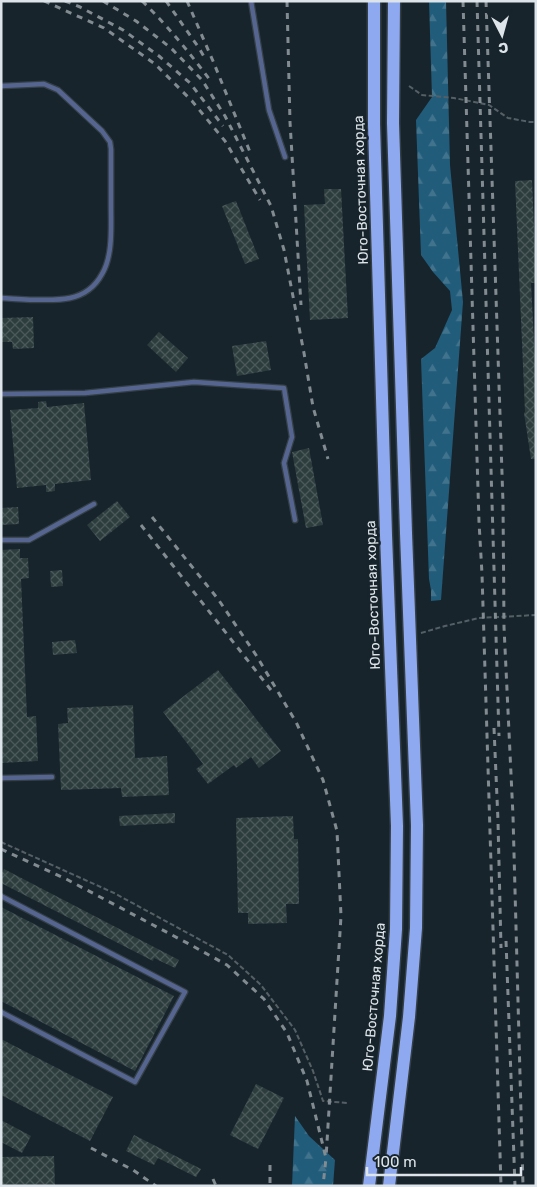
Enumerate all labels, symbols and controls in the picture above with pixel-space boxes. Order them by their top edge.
north arrow [477,10,527,60]
text: С [497,38,509,56]
street label: Юго-Восточная хорда [350,115,372,265]
street label: Юго-Восточная хорда [362,520,384,670]
street label: Юго-Восточная хорда [359,922,389,1072]
scale bar [367,1144,521,1176]
text: 100 m [374,1153,416,1171]

